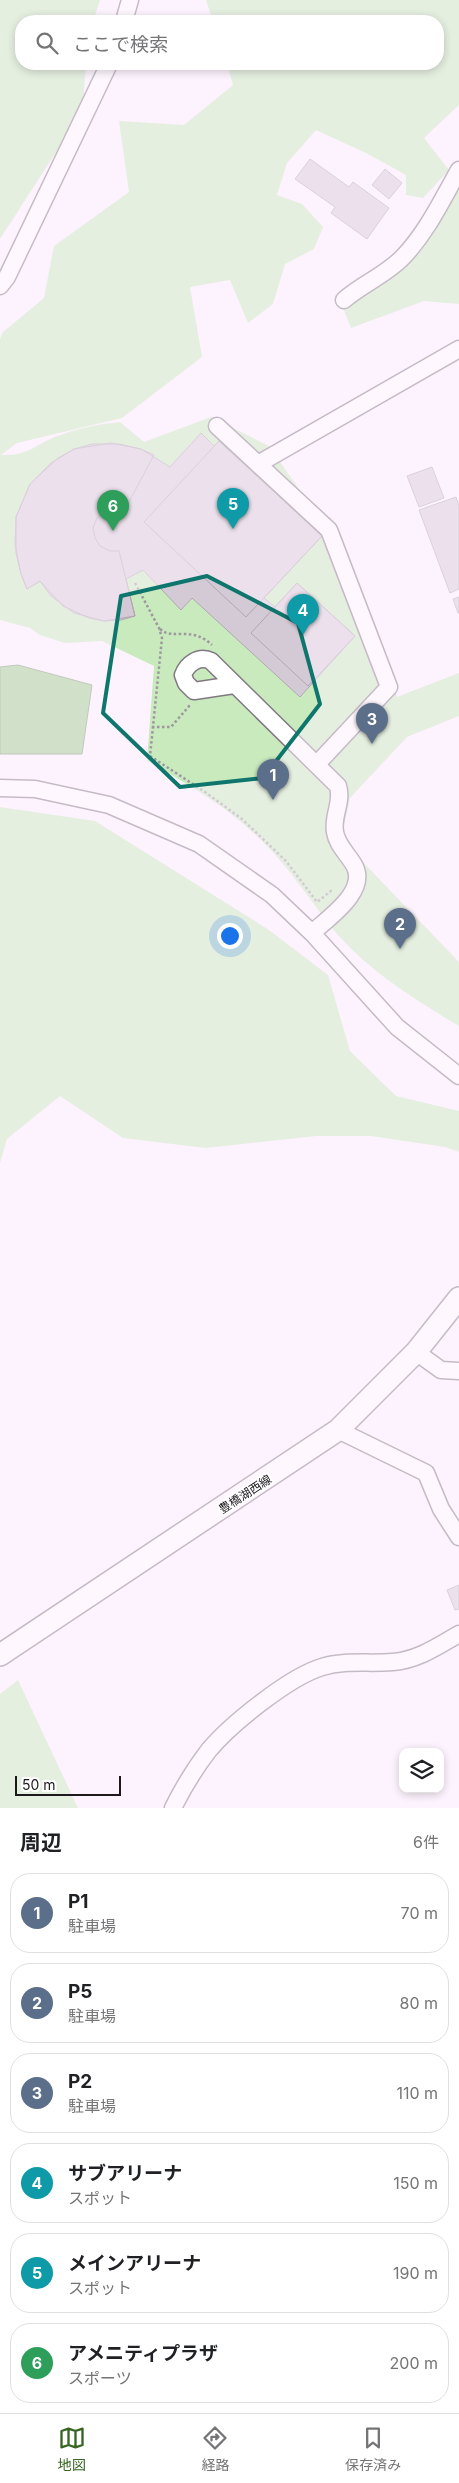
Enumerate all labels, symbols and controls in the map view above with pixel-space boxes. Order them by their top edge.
search box [15,15,444,70]
icon: search [33,29,61,57]
text: ここで検索 [73,33,168,56]
pin: 5 [217,488,249,529]
pin: 6 [97,490,129,531]
pin: 4 [287,594,319,635]
pin: 3 [356,703,388,744]
pin: 1 [257,759,289,800]
pin: 2 [384,908,416,949]
your location [217,923,243,949]
street label: 豊橋湖西線 [216,1471,274,1517]
map controls [399,1748,444,1793]
button: layers [399,1748,444,1793]
scale bar [15,1773,121,1796]
text: 50 m [22,1776,56,1793]
text: 周辺 [20,1830,62,1855]
text: 6件 [413,1832,439,1852]
text: P1 [68,1890,89,1913]
text: 1 [34,1903,40,1923]
text: 70 m [401,1903,438,1923]
text: 駐車場 [68,1916,116,1936]
text: P5 [68,1980,92,2003]
text: 2 [32,1993,42,2013]
text: 80 m [399,1993,438,2013]
text: 駐車場 [68,2006,116,2026]
text: P2 [68,2070,92,2093]
text: 3 [32,2083,42,2103]
text: 110 m [396,2083,438,2103]
text: 駐車場 [68,2096,116,2116]
text: サブアリーナ [68,2162,182,2185]
text: 4 [32,2173,42,2193]
text: 150 m [393,2173,438,2193]
text: スポット [68,2188,132,2208]
text: メインアリーナ [68,2252,201,2275]
text: 5 [32,2263,42,2283]
text: 190 m [393,2263,438,2283]
text: スポット [68,2278,132,2298]
text: アメニティプラザ [68,2342,218,2365]
text: 6 [32,2353,42,2373]
text: 200 m [390,2353,438,2373]
text: スポーツ [68,2368,132,2388]
tab: 地図 [58,2424,86,2474]
tab: 経路 [201,2424,229,2474]
tab: 保存済み [345,2424,401,2474]

